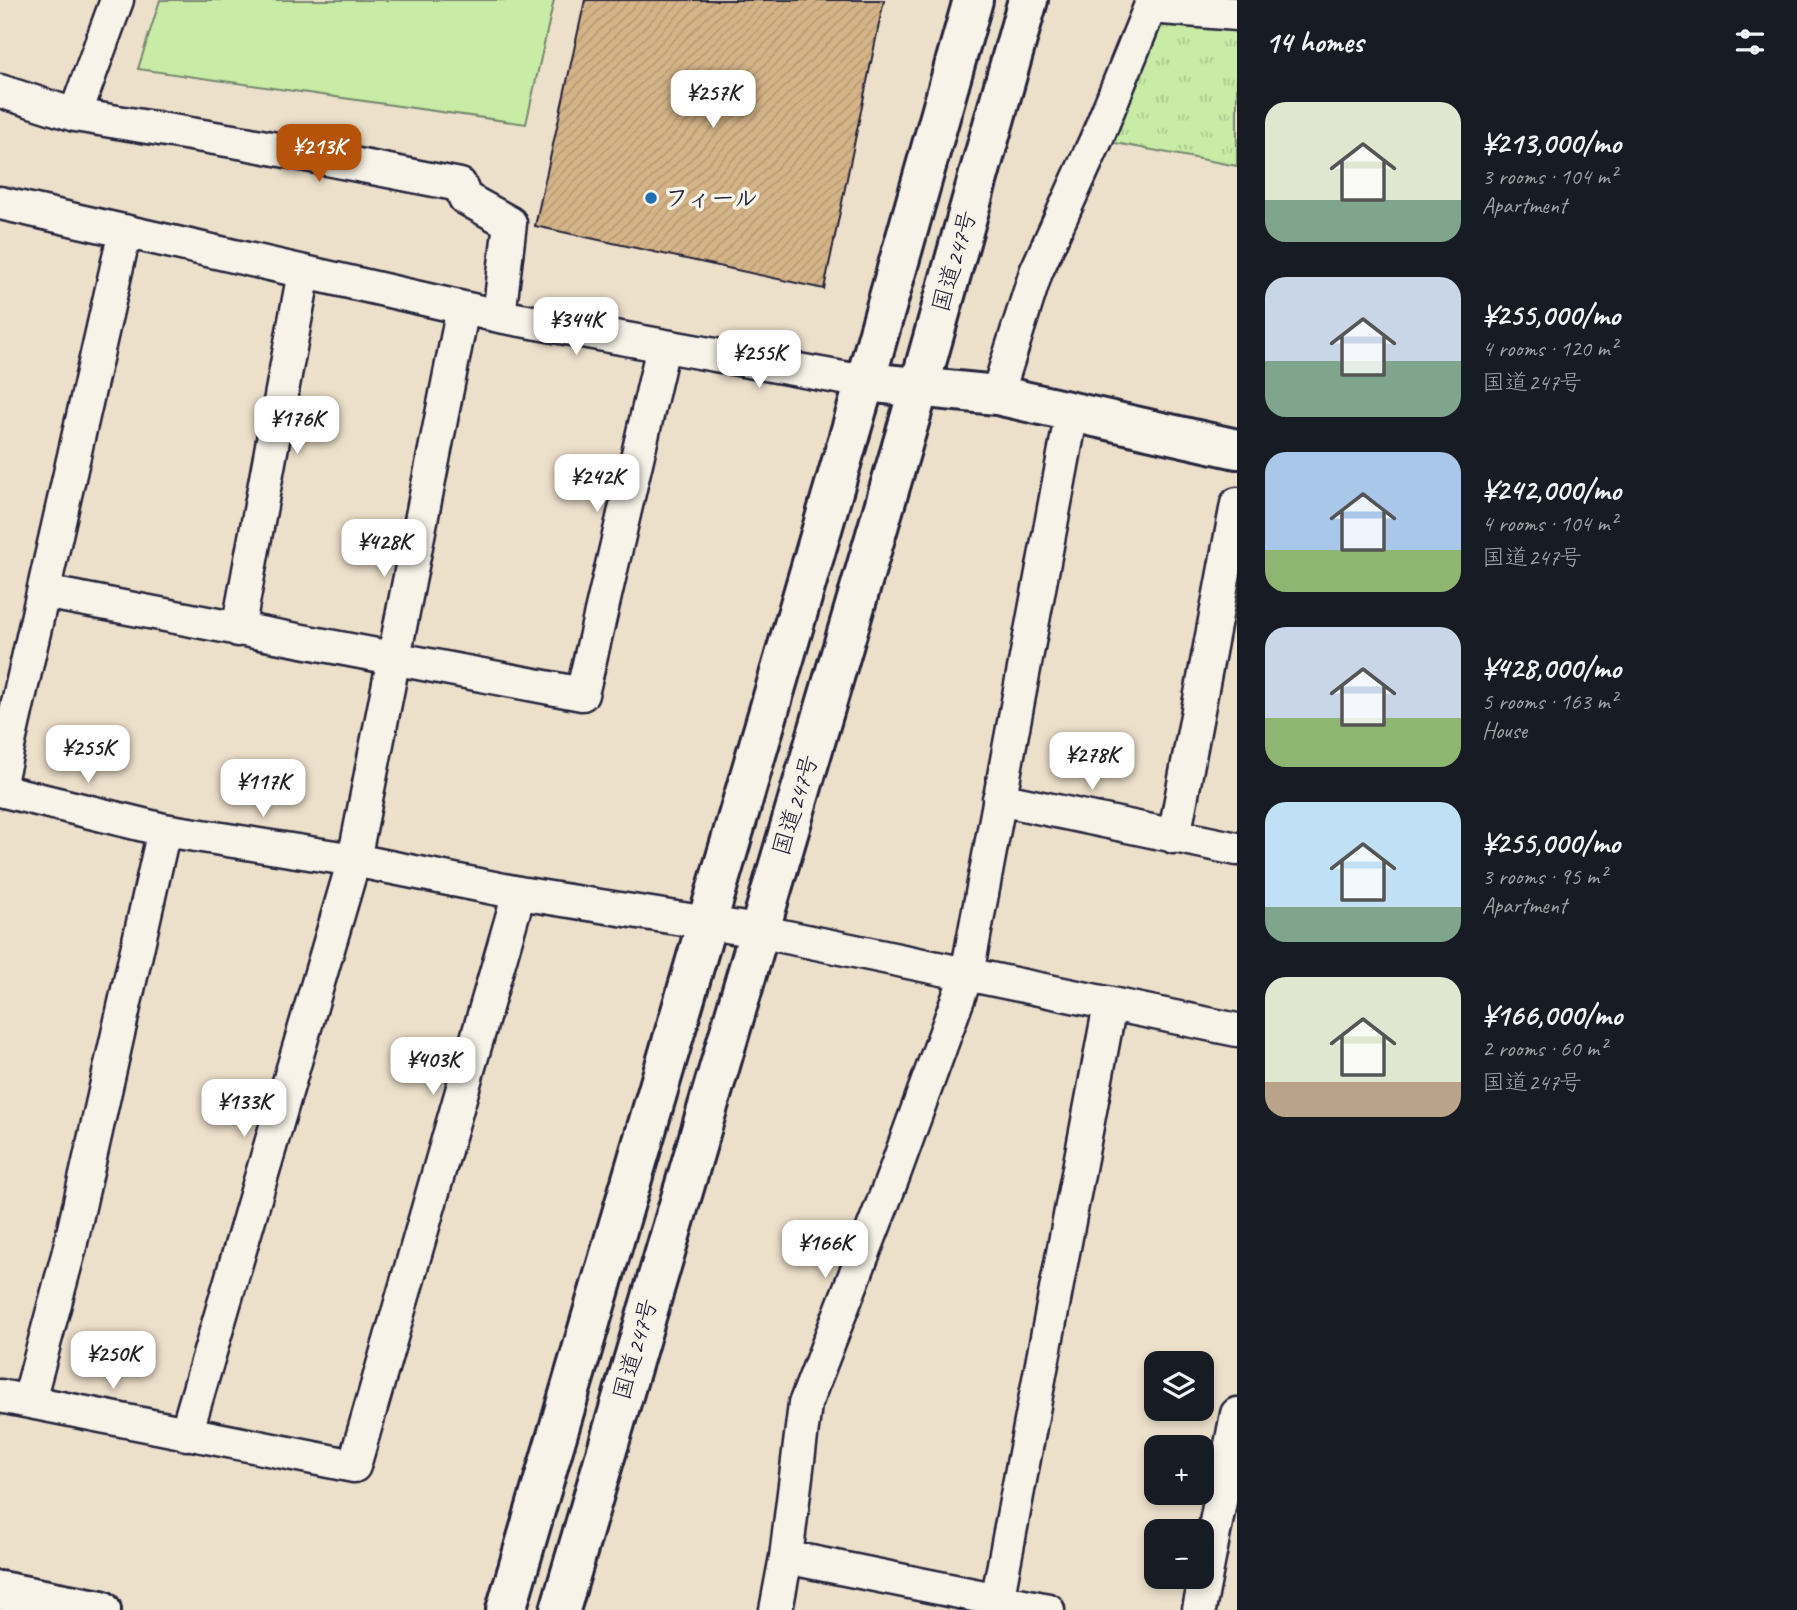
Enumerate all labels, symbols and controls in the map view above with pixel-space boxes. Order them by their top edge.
text: 14 homes [1265,23,1363,61]
icon: filters [1731,23,1769,61]
pin: ¥257K [664,71,762,130]
text: ¥257K [687,78,739,107]
pin: ¥213K [270,124,368,184]
text: ¥213,000/mo [1482,124,1621,162]
icon: home [1321,130,1405,214]
text: ¥213K [292,132,346,161]
text: 3 rooms · 104 m² [1482,162,1617,191]
place label: フィール [665,183,758,213]
marker: フィール [643,190,659,206]
text: Apartment [1482,191,1567,220]
street label: 国道247号 [925,207,983,315]
text: ¥255,000/mo [1482,296,1620,334]
pin: ¥344K [527,298,625,357]
text: ¥344K [549,305,603,334]
icon: home [1321,305,1405,389]
pin: ¥255K [710,330,808,390]
text: 4 rooms · 120 m² [1482,334,1617,363]
text: ¥255K [733,338,785,367]
text: 国道247号 [1482,368,1582,397]
pin: ¥176K [248,396,346,456]
text: ¥176K [270,404,324,433]
pin: ¥242K [548,454,646,514]
text: ¥242K [570,462,624,491]
text: ¥242,000/mo [1482,471,1621,509]
icon: home [1321,480,1405,564]
text: 4 rooms · 104 m² [1482,509,1617,538]
pin: ¥428K [335,520,433,579]
text: ¥428K [357,527,411,556]
text: 国道247号 [1482,543,1582,572]
text: ¥428,000/mo [1482,649,1621,687]
icon: home [1321,655,1405,739]
text: 5 rooms · 163 m² [1482,687,1617,716]
text: House [1482,716,1527,745]
pin: ¥255K [39,726,137,785]
pin: ¥278K [1043,732,1141,792]
text: ¥255K [62,733,114,762]
text: ¥278K [1066,740,1119,769]
street label: 国道247号 [765,751,825,859]
pin: ¥117K [214,760,312,819]
text: ¥117K [237,767,290,796]
text: ¥255,000/mo [1482,824,1620,862]
icon: home [1321,830,1405,914]
text: 3 rooms · 95 m² [1482,862,1606,891]
text: Apartment [1482,891,1567,920]
text: ¥166,000/mo [1482,996,1622,1034]
icon: home [1321,1005,1405,1089]
text: 2 rooms · 60 m² [1482,1034,1606,1063]
pin: ¥403K [384,1038,482,1097]
text: ¥403K [406,1045,460,1074]
text: 国道247号 [1482,1068,1582,1097]
pin: ¥133K [195,1080,293,1139]
text: ¥133K [217,1087,271,1116]
pin: ¥166K [776,1220,874,1280]
text: ¥166K [798,1228,852,1257]
street label: 国道247号 [606,1295,664,1403]
pin: ¥250K [64,1332,162,1391]
text: ¥250K [87,1339,139,1368]
map controls [1144,1351,1214,1589]
button: layers [1144,1351,1214,1421]
button: + [1144,1435,1214,1505]
button: − [1144,1519,1214,1589]

